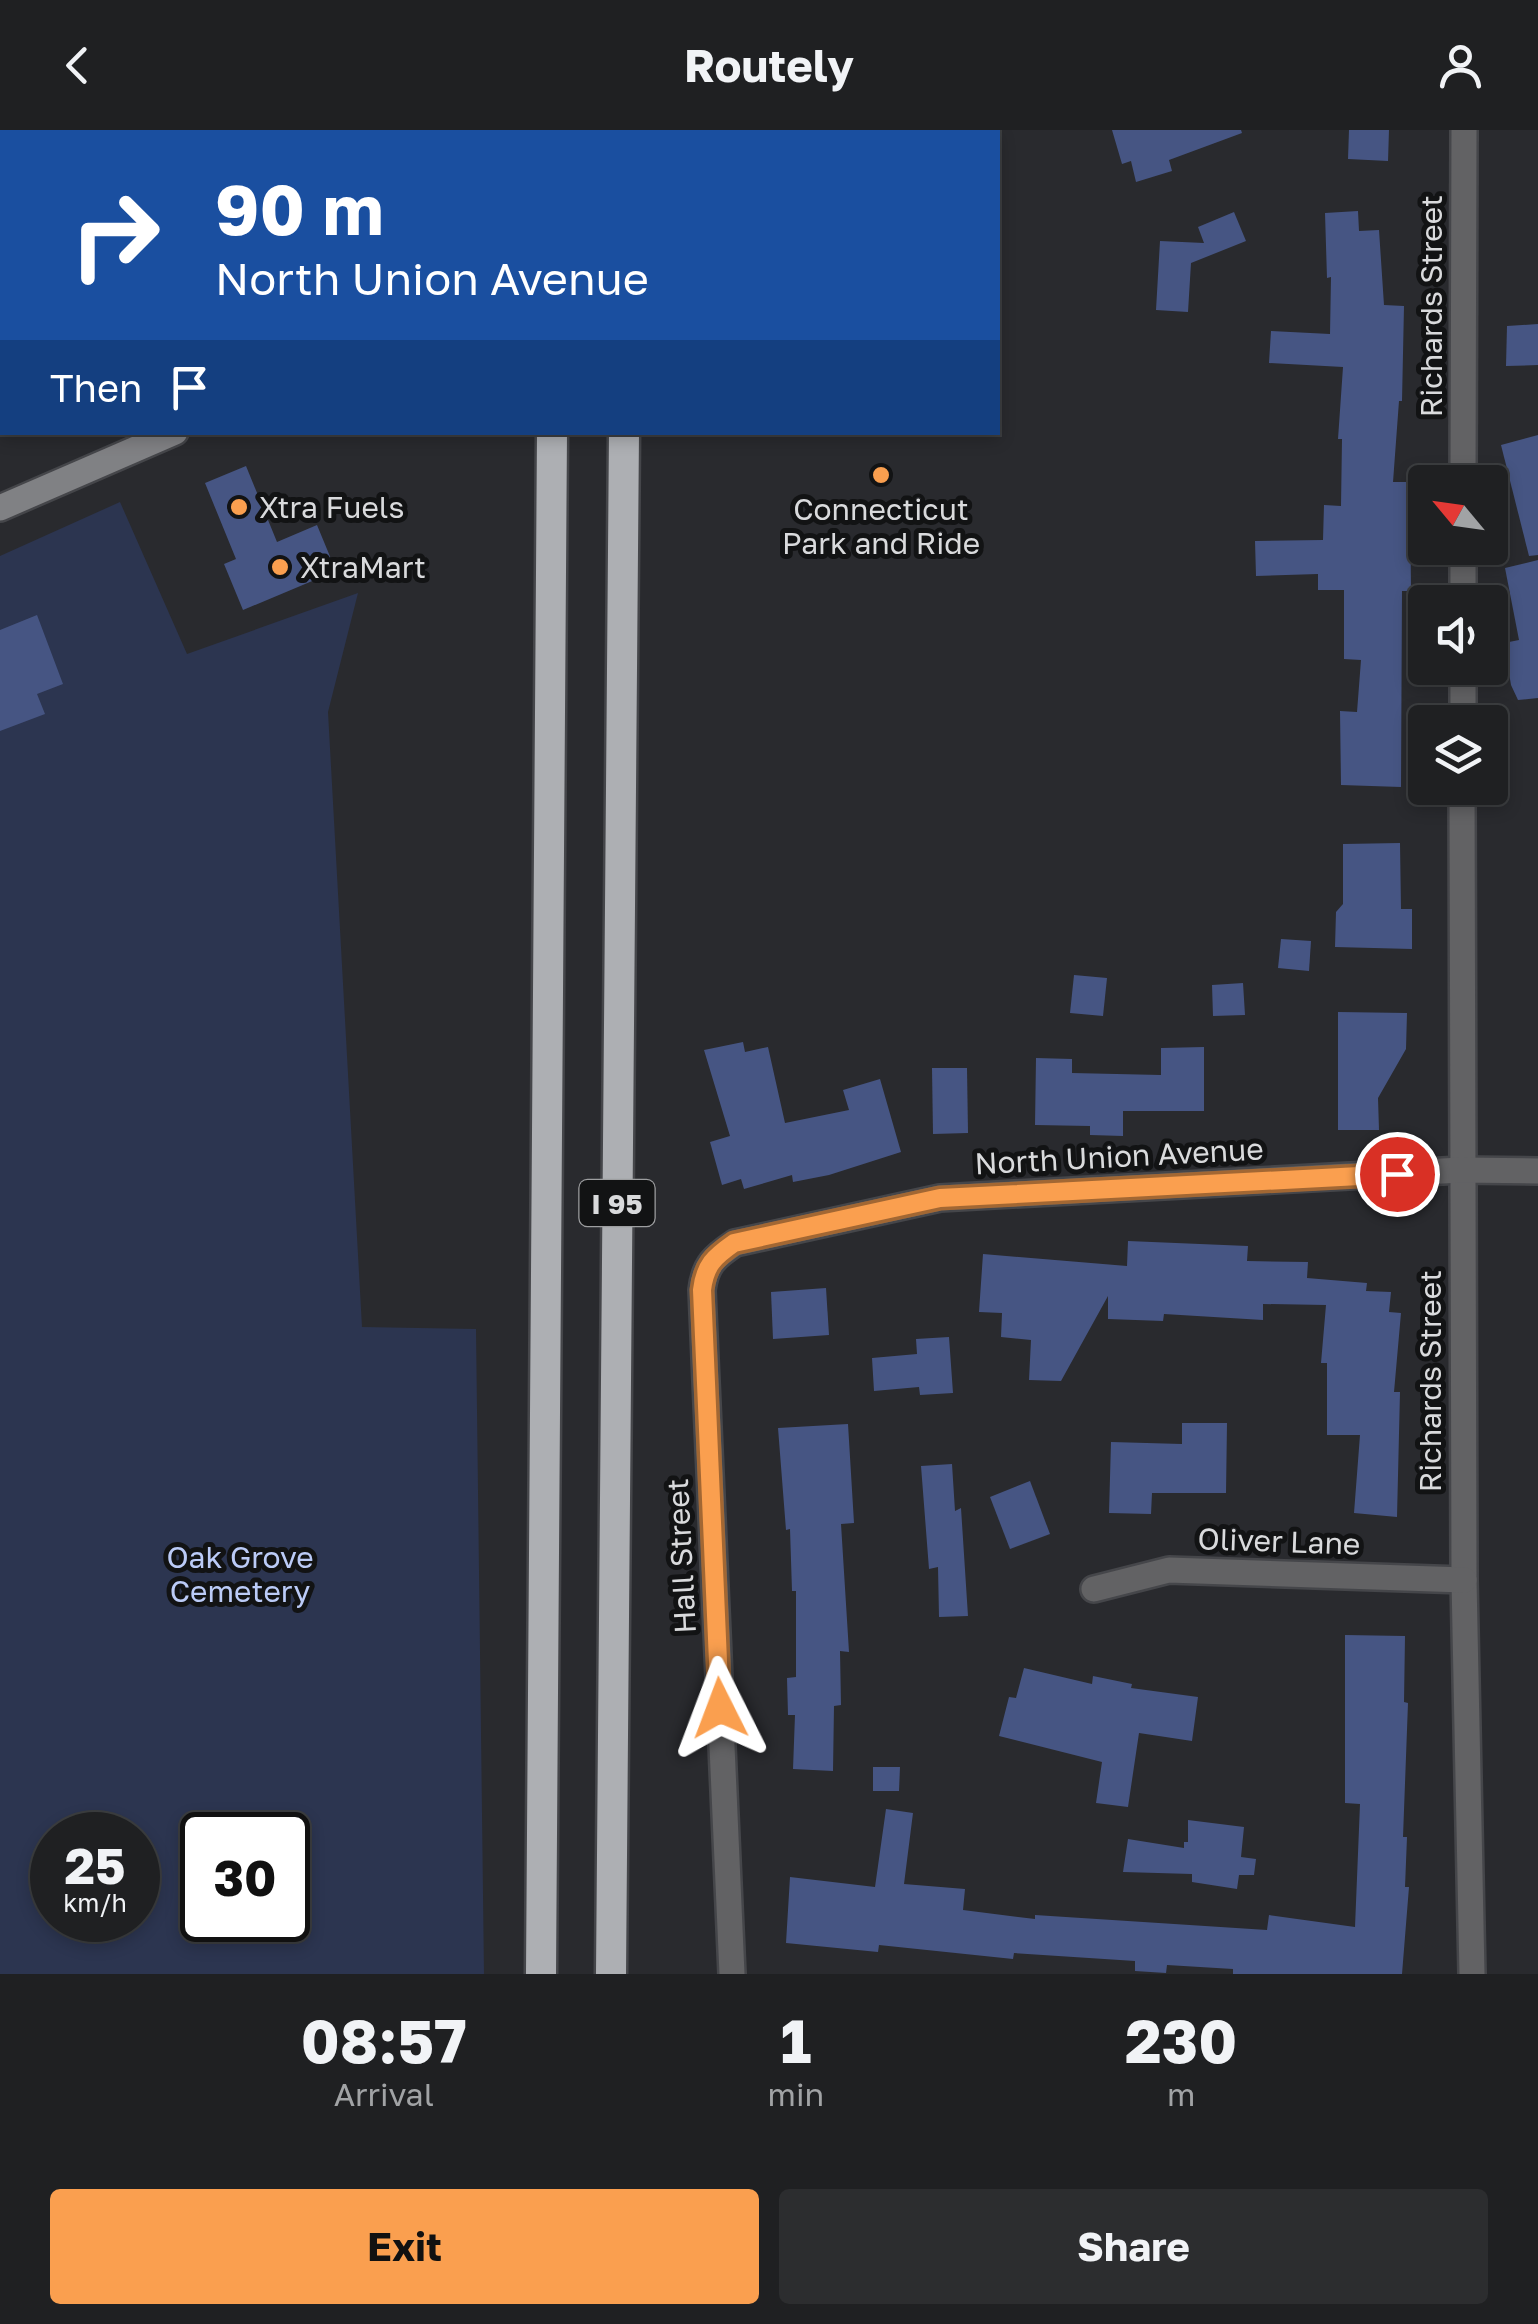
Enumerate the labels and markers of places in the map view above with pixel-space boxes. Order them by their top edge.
marker: Connecticut Park and Ride [870,464,892,486]
place label: Xtra Fuels [259,489,404,525]
place label: Connecticut Park and Ride [782,491,980,561]
marker: Xtra Fuels [228,496,250,518]
place label: XtraMart [300,549,426,585]
marker: XtraMart [269,556,291,578]
pin [1355,1132,1440,1217]

